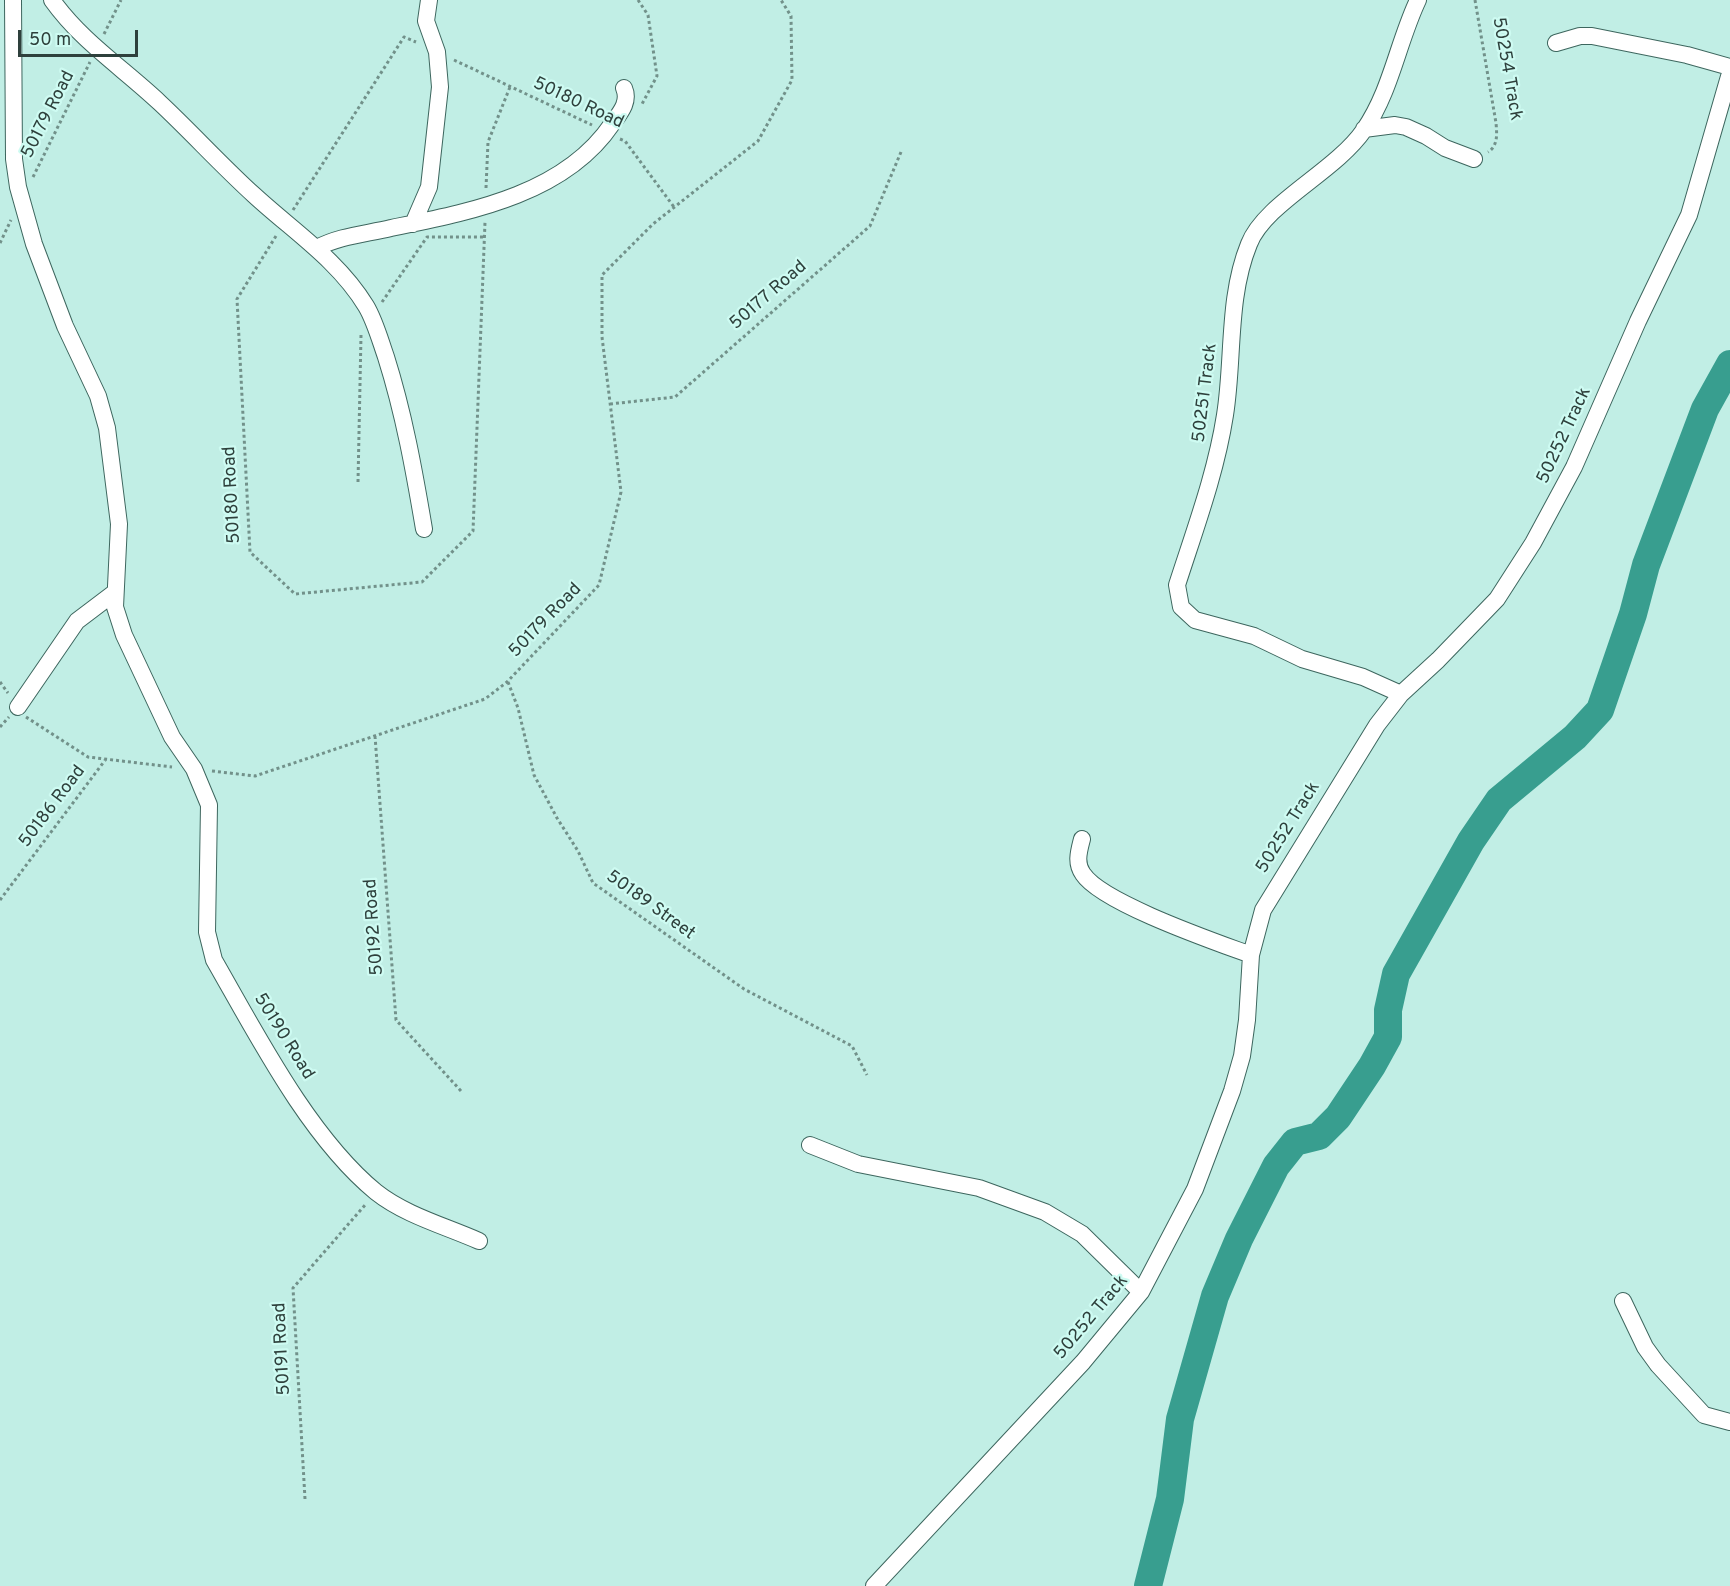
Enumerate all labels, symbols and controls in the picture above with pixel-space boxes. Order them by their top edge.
street label: 50254 Track [1486,16,1526,122]
scale bar [21,18,141,56]
text: 50 m [29,29,71,52]
street label: 50179 Road [18,68,80,162]
street label: 50180 Road [529,74,627,134]
street label: 50177 Road [726,257,812,335]
street label: 50251 Track [1189,342,1223,444]
street label: 50252 Track [1533,384,1597,488]
street label: 50180 Road [220,446,246,544]
street label: 50179 Road [505,579,587,663]
street label: 50186 Road [15,762,91,852]
street label: 50252 Track [1252,778,1326,878]
street label: 50189 Street [601,867,699,945]
street label: 50192 Road [361,878,389,976]
street label: 50190 Road [248,990,318,1084]
street label: 50252 Track [1050,1271,1134,1365]
street label: 50191 Road [270,1302,296,1396]

